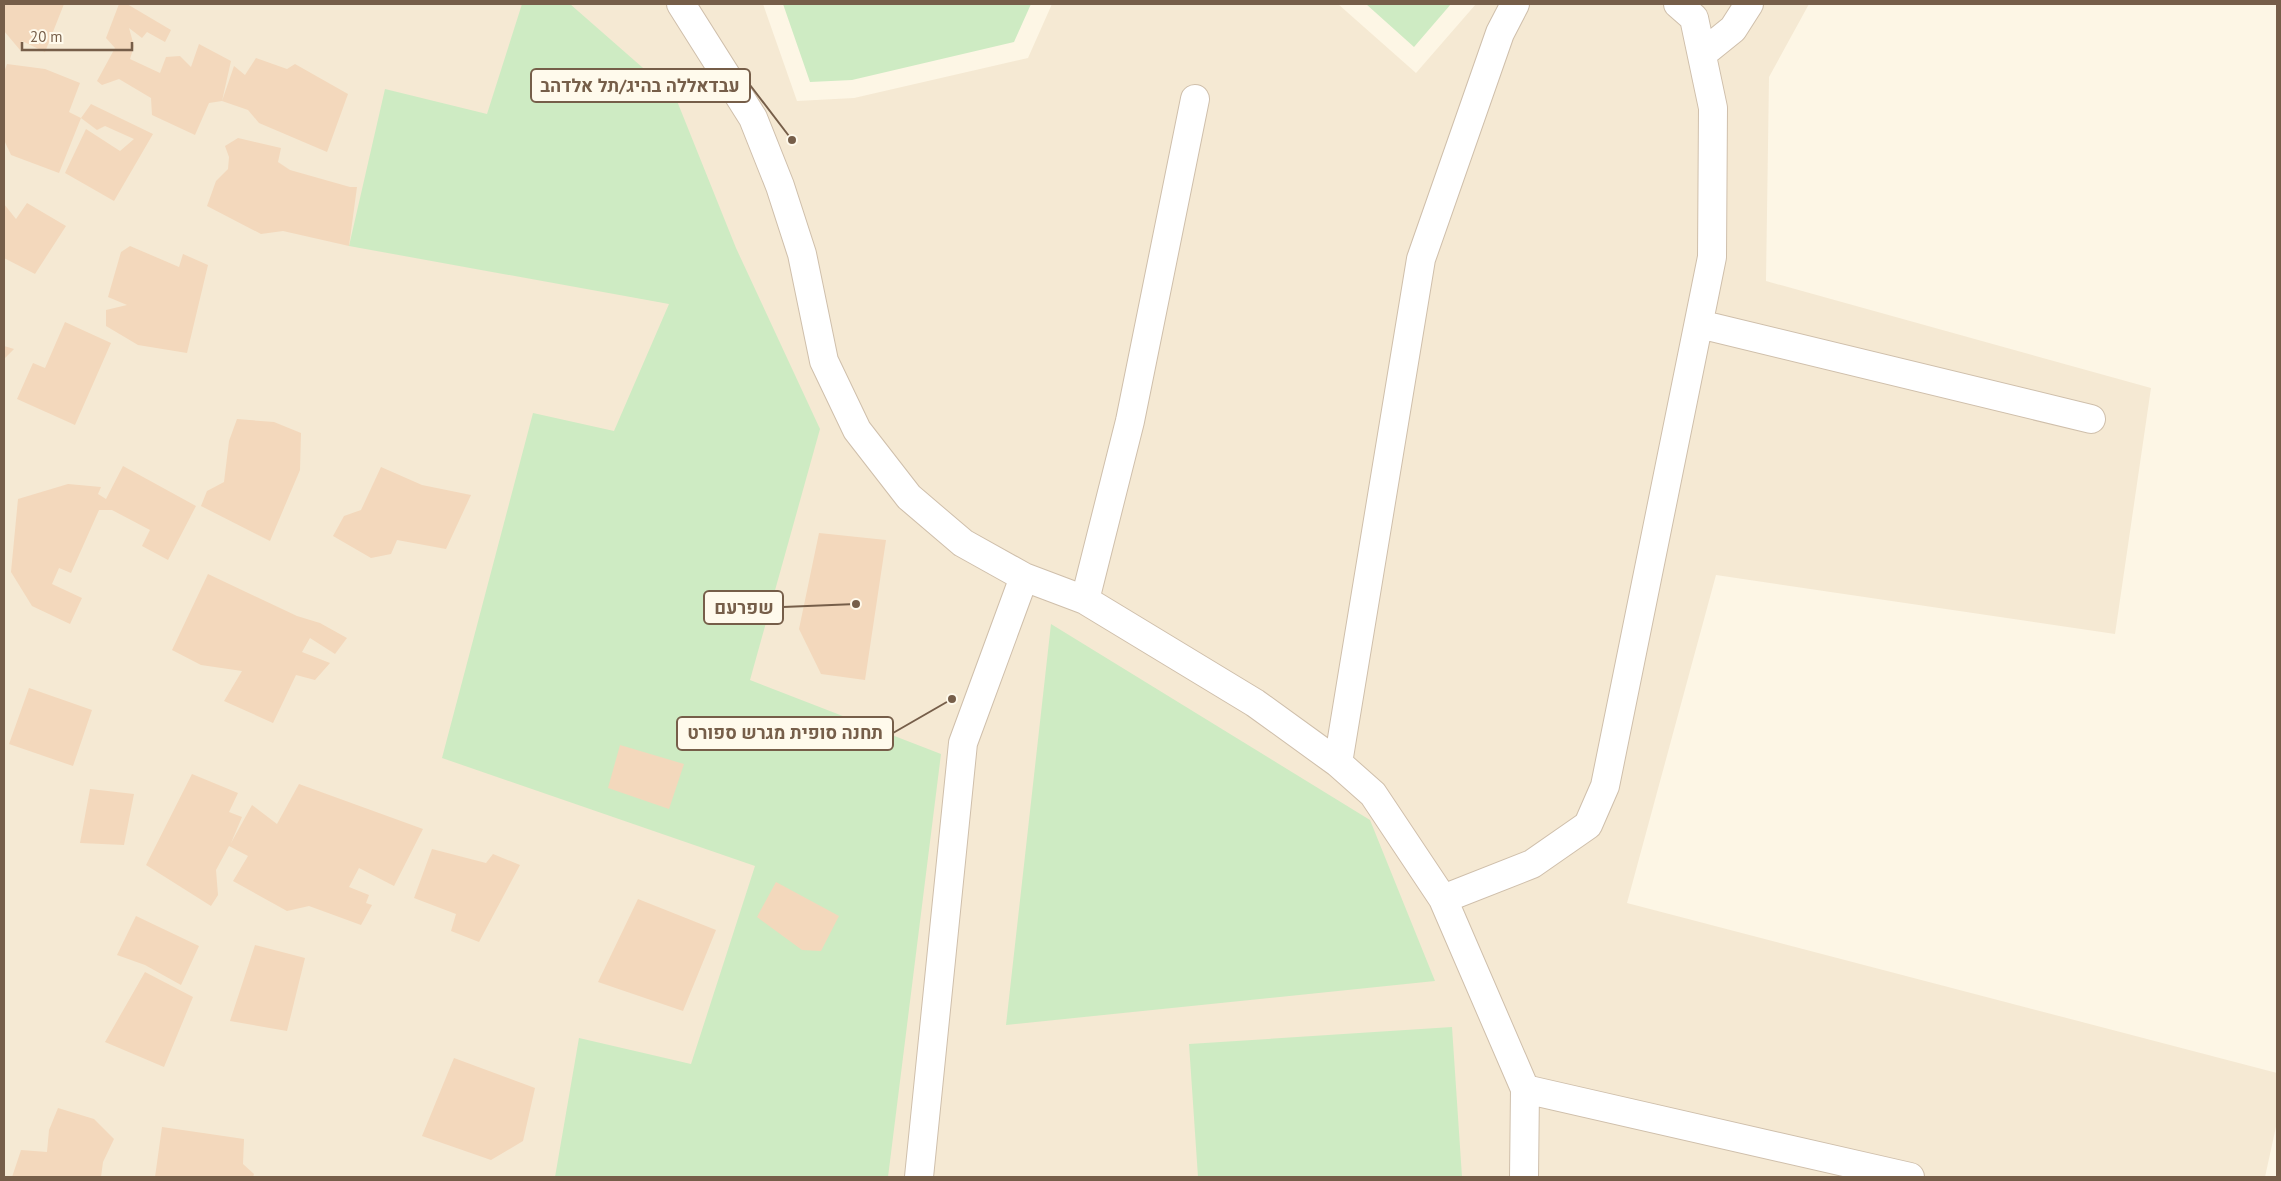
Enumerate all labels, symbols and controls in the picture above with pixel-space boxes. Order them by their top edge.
scale bar [22,20,132,52]
text: 20 m [30,27,63,46]
callout: עבדאללה בהיג/תל אלדהב [531,69,750,102]
text: עבדאללה בהיג/תל אלדהב [540,74,740,97]
callout: שפרעם [704,591,783,624]
text: שפרעם [714,596,774,619]
callout: תחנה סופית מגרש ספורט [677,717,893,750]
text: תחנה סופית מגרש ספורט [687,721,883,744]

